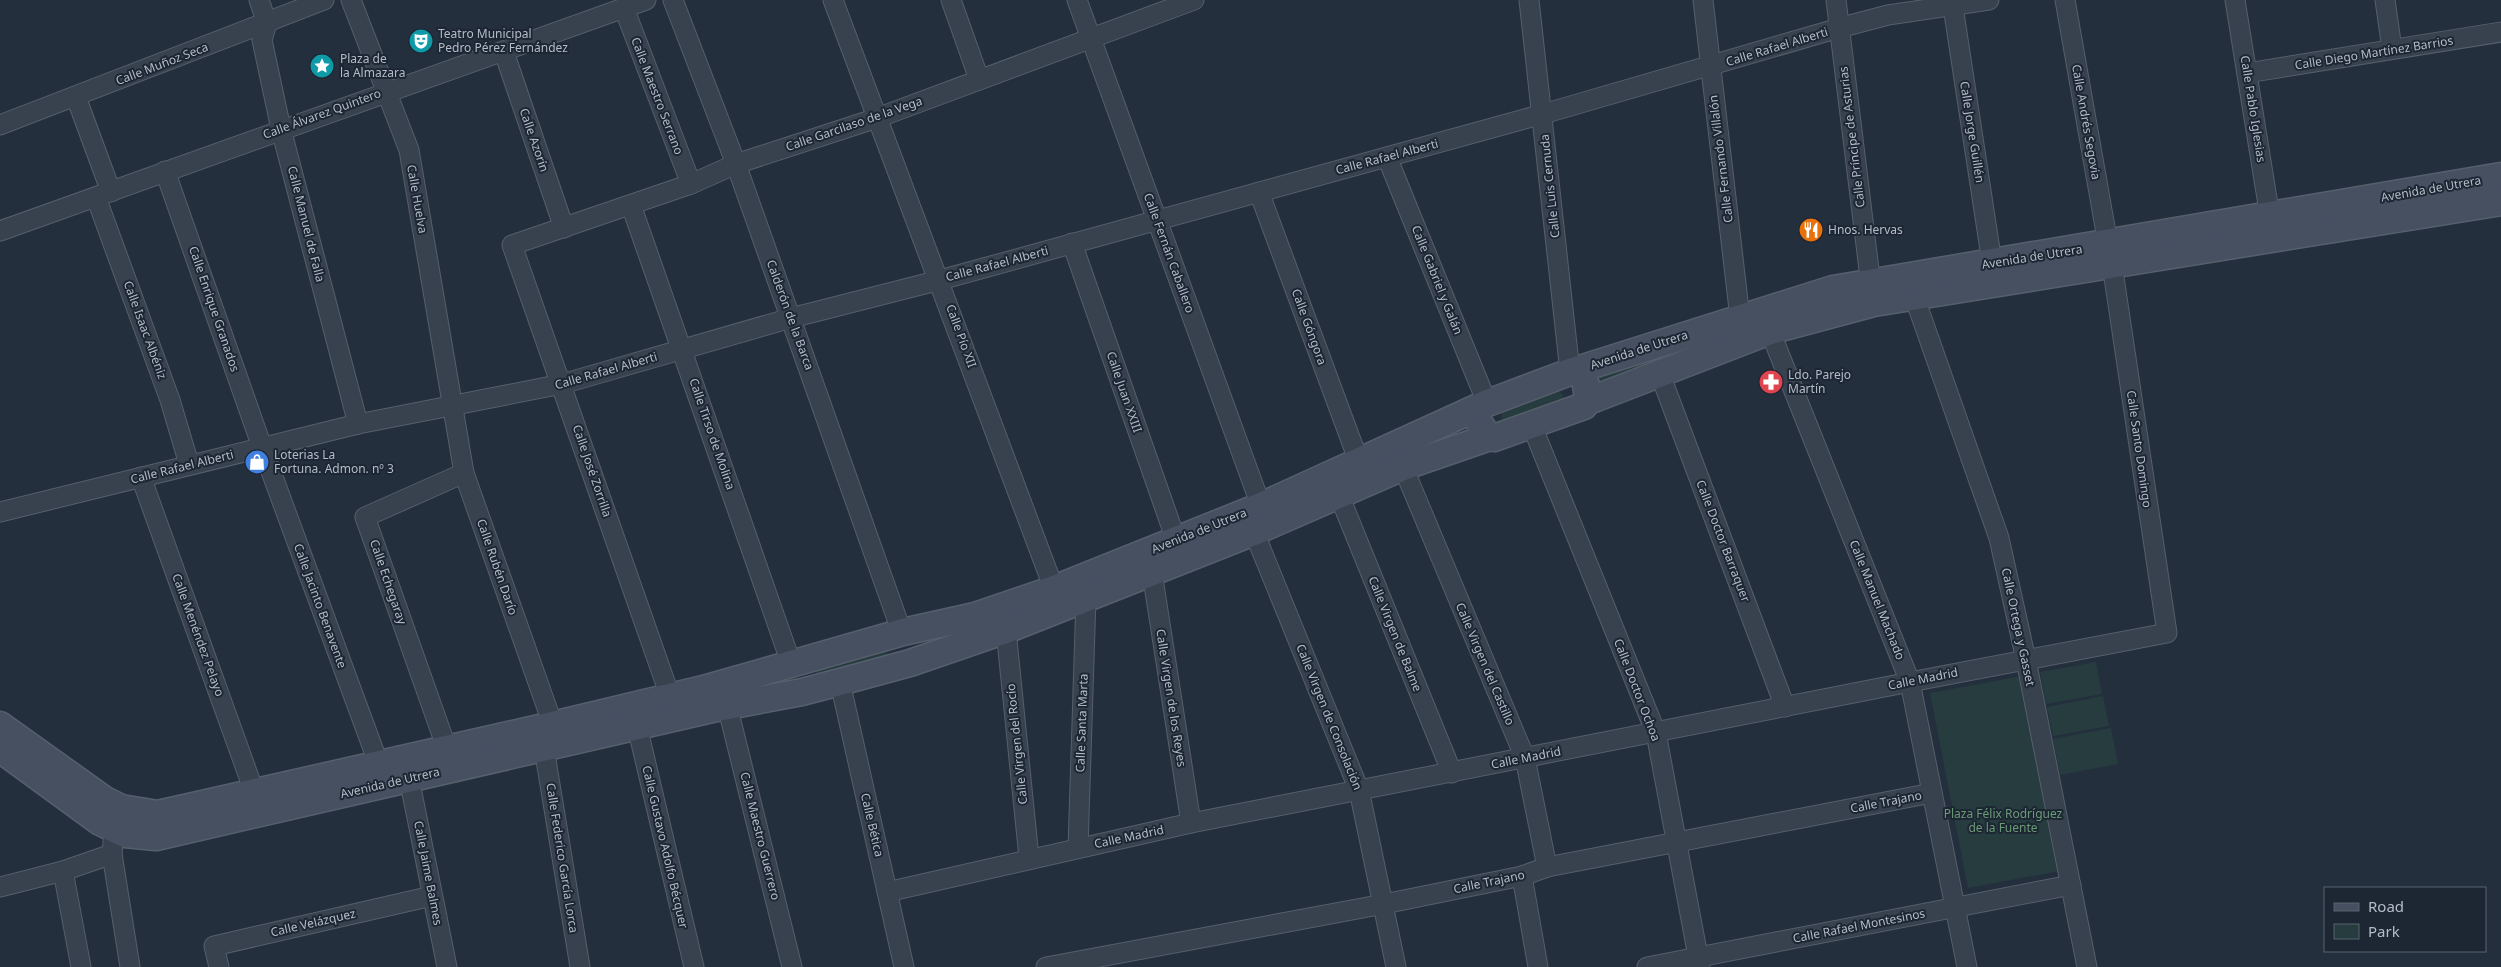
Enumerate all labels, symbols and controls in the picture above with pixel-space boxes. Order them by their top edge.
street label: Calle Rafael Alberti [1724,23,1830,70]
place label: Teatro Municipal Pedro Pérez Fernández [438,25,568,56]
theatre icon: Teatro Municipal Pedro Pérez Fernández [408,28,434,54]
street label: Calle Diego Martínez Barrios [2293,32,2455,73]
street label: Calle Maestro Serrano [627,35,688,157]
street label: Calle Muñoz Seca [113,38,211,89]
place label: Plaza de la Almazara [340,50,406,81]
place icon: Plaza de la Almazara [309,53,335,79]
street label: Calle Pablo Iglesias [2237,54,2270,164]
street label: Calle Andrés Segovia [2068,63,2105,181]
street label: Calle Príncipe de Asturias [1834,65,1869,209]
street label: Calle Jorge Guillén [1956,80,1989,184]
street label: Calle Álvarez Quintero [260,84,383,143]
street label: Calle Garcilaso de la Vega [783,92,924,155]
street label: Calle Fernando Villalón [1704,94,1737,224]
street label: Calle Azorín [516,106,553,174]
street label: Calle Luis Cernuda [1536,133,1563,239]
street label: Calle Rafael Alberti [1334,135,1440,178]
street label: Calle Huelva [403,163,432,235]
street label: Calle Manuel de Falla [284,164,329,284]
street label: Avenida de Utrera [2379,171,2482,206]
street label: Calle Fernán Caballero [1140,191,1199,315]
restaurant icon: Hnos. Hervas [1798,217,1824,243]
place label: Hnos. Hervas [1828,221,1903,238]
street label: Calle Gabriel y Galán [1408,223,1467,337]
street label: Avenida de Utrera [1980,240,2083,273]
street label: Calle Rafael Alberti [944,242,1050,285]
street label: Calle Enrique Granados [185,244,244,374]
street label: Calderón de la Barca [763,257,818,372]
street label: Calle Isaac Albéniz [120,278,171,382]
street label: Calle Góngora [1288,286,1331,367]
street label: Calle Pío XII [942,302,981,370]
street label: Avenida de Utrera [1588,326,1690,373]
street label: Calle Rafael Alberti [553,348,659,393]
street label: Calle Juan XXIII [1103,349,1146,435]
place label: Ldo. Parejo Martín [1788,366,1851,397]
pharmacy icon: Ldo. Parejo Martín [1758,369,1784,395]
street label: Calle Tirso de Molina [685,376,740,492]
street label: Calle Santo Domingo [2123,389,2156,509]
street label: Calle José Zorrilla [569,422,616,519]
street label: Calle Rafael Alberti [129,445,235,488]
place label: Loterias La Fortuna. Admon. nº 3 [274,446,394,477]
shop icon: Loterias La Fortuna. Admon. nº 3 [244,449,270,475]
street label: Calle Doctor Barraquer [1692,477,1755,604]
street label: Avenida de Utrera [1149,504,1249,557]
street label: Calle Rubén Darío [473,516,522,617]
street label: Calle Echegaray [366,537,411,627]
street label: Calle Manuel Machado [1846,537,1909,662]
street label: Calle Jacinto Benavente [290,541,351,671]
street label: Calle Ortega y Gasset [1998,566,2039,688]
street label: Calle Menéndez Pelayo [168,571,229,699]
street label: Calle Virgen de Balme [1365,574,1426,694]
street label: Calle Virgen del Castillo [1452,600,1519,728]
street label: Calle Virgen de los Reyes [1152,628,1191,768]
street label: Calle Doctor Ochoa [1610,636,1665,743]
street label: Calle Virgen de Consolación [1292,641,1367,792]
street label: Calle Madrid [1887,663,1959,694]
street label: Calle Santa Marta [1071,673,1092,773]
street label: Calle Virgen del Rocío [1002,683,1031,805]
street label: Calle Madrid [1490,742,1562,773]
street label: Avenida de Utrera [338,763,441,802]
street label: Calle Gustavo Adolfo Bécquer [638,764,693,930]
street label: Calle Maestro Guerrero [736,770,785,902]
street label: Calle Federico García Lorca [542,782,583,934]
street label: Calle Trajano [1849,786,1923,817]
street label: Calle Bética [857,791,888,858]
park label: Plaza Félix Rodríguez de la Fuente [1944,805,2063,836]
street label: Calle Jaime Balmes [410,819,447,927]
street label: Calle Madrid [1092,821,1165,852]
street label: Calle Trajano [1452,866,1526,897]
legend [2324,887,2486,952]
text: Road [2368,896,2404,916]
street label: Calle Velázquez [269,904,357,941]
street label: Calle Rafael Montesinos [1791,904,1927,947]
text: Park [2368,921,2400,941]

